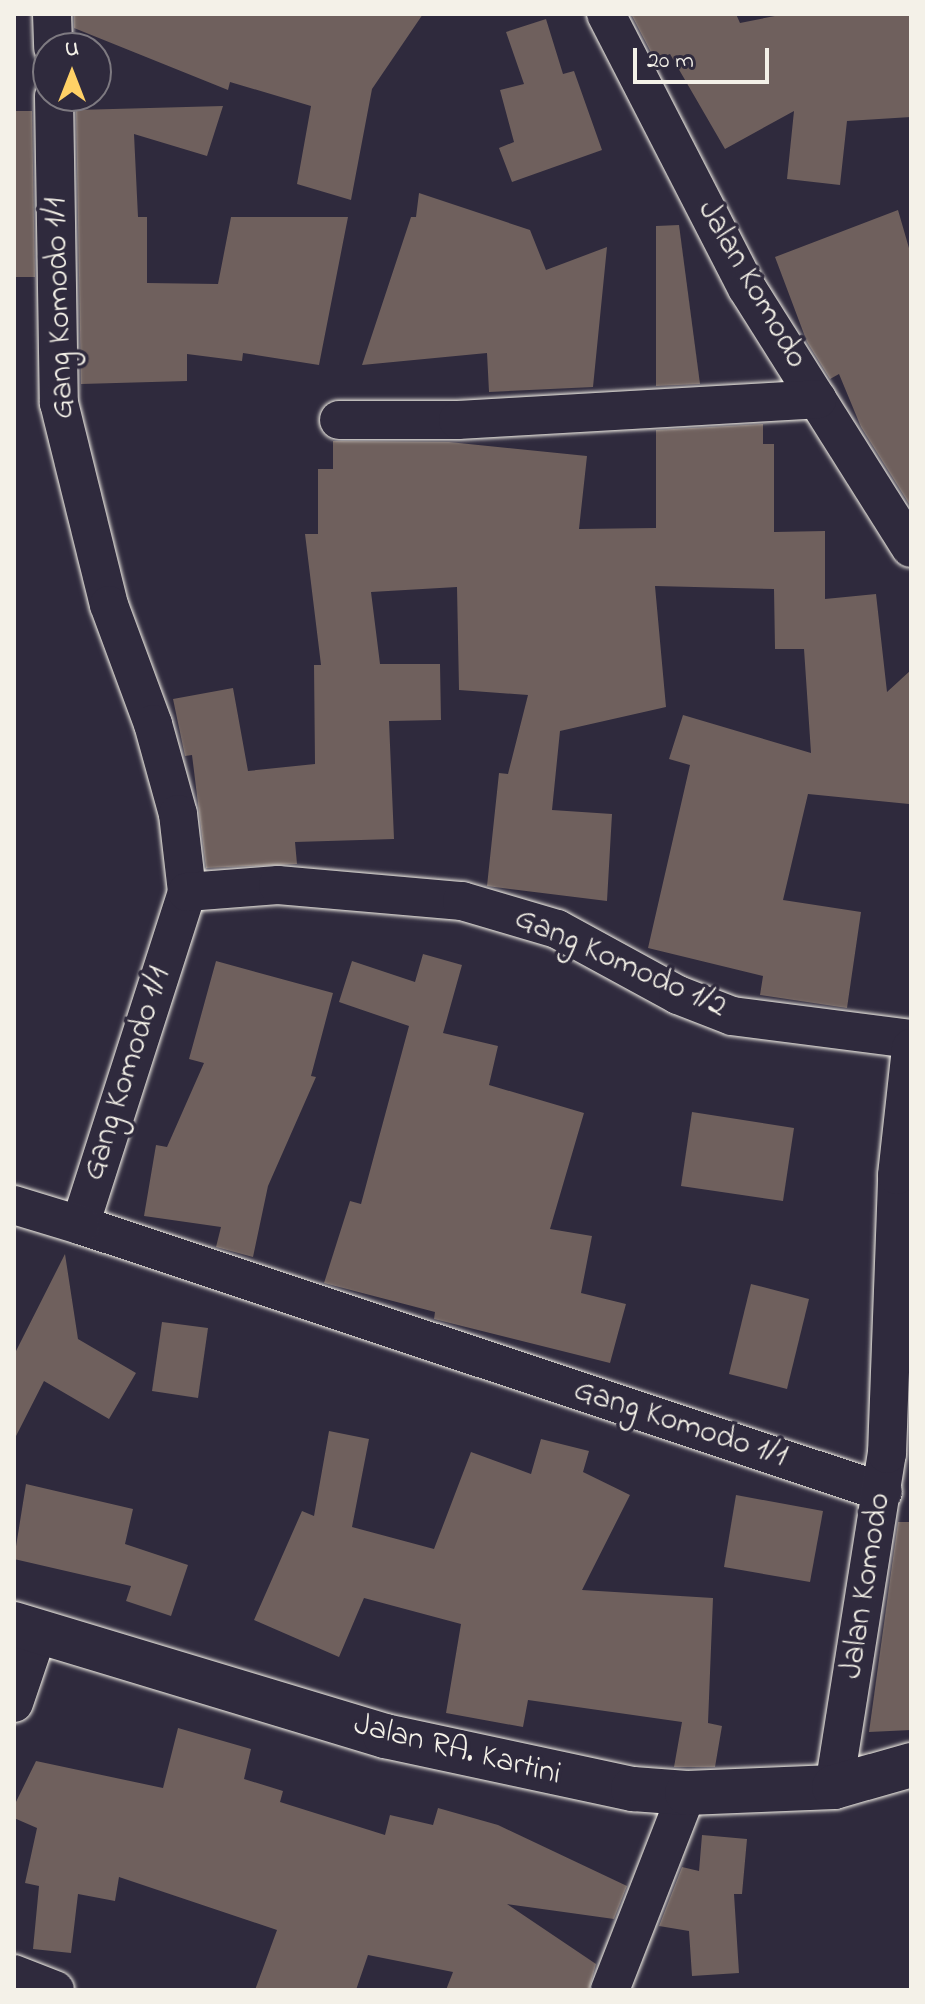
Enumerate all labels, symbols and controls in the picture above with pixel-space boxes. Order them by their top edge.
north arrow [32,32,112,112]
scale bar [637,32,773,82]
text: U [65,34,79,66]
text: 20 m [647,44,694,79]
street label: Jalan Komodo [687,194,815,376]
street label: Gang Komodo 1/1 [38,196,84,420]
street label: Gang Komodo 1/2 [508,900,732,1028]
street label: Gang Komodo 1/1 [75,962,181,1186]
street label: Gang Komodo 1/1 [568,1372,792,1478]
street label: Jalan Komodo [833,1490,901,1682]
street label: Jalan RA. Kartini [349,1707,565,1795]

